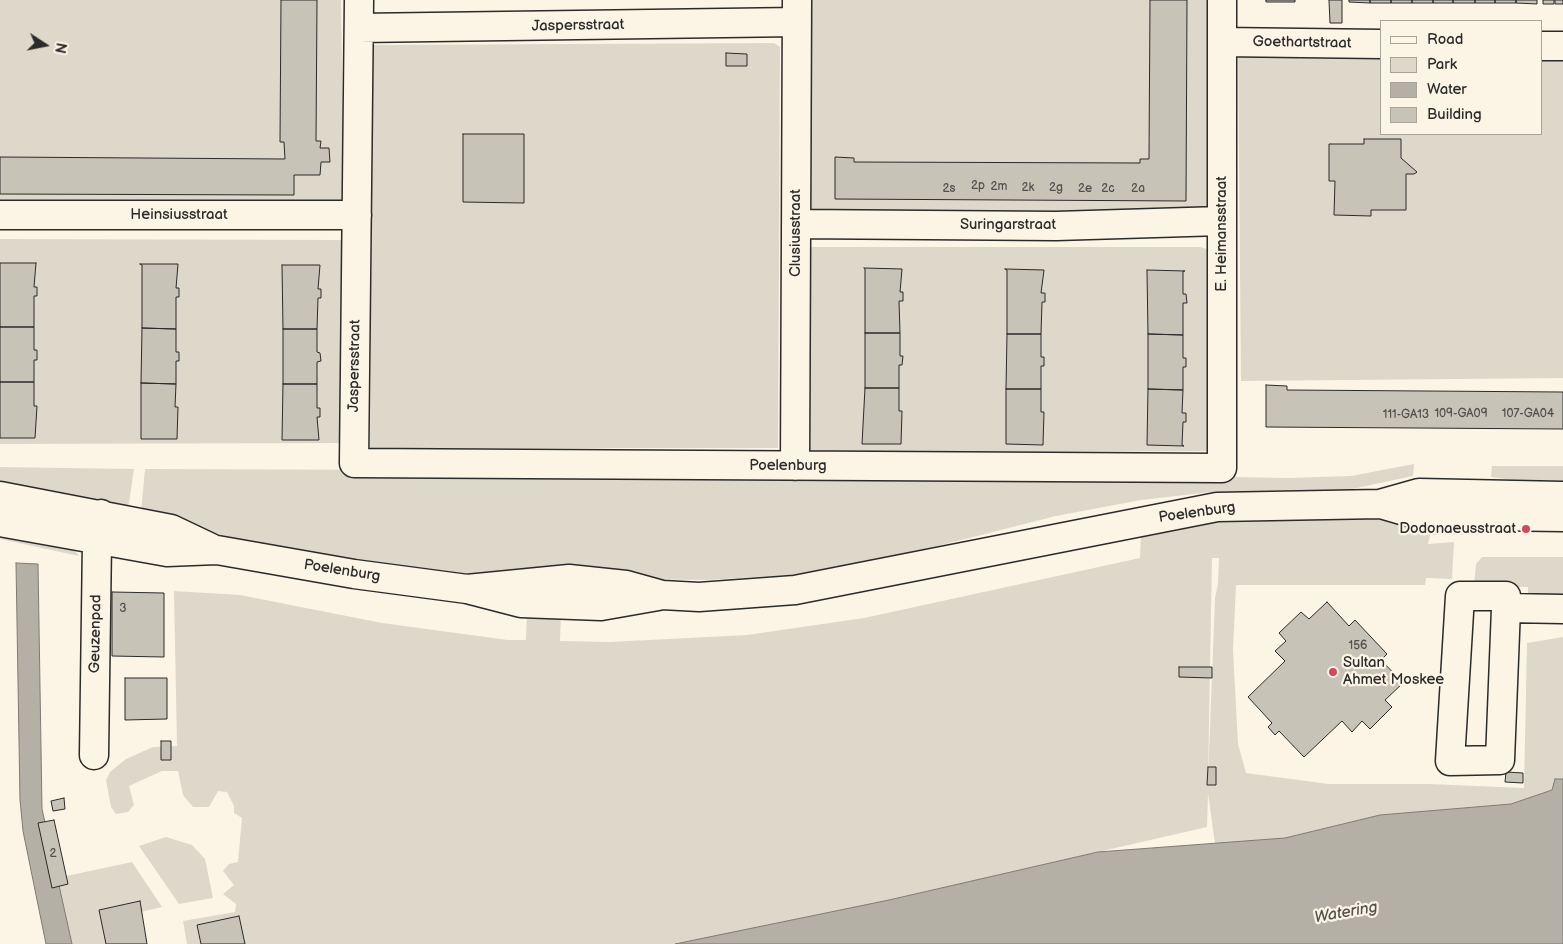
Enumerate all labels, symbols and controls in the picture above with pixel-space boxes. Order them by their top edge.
street label: Jaspersstraat [532,16,624,36]
north arrow [20,20,70,70]
legend [1380,20,1543,135]
text: Road [1427,30,1463,49]
street label: Goethartstraat [1252,33,1352,53]
text: N [51,41,70,55]
text: Park [1427,55,1457,74]
text: Water [1427,80,1467,99]
text: Building [1427,105,1482,124]
street label: E. Heimansstraat [1213,176,1231,292]
house number: 2p [971,179,985,193]
house number: 2m [990,180,1008,194]
house number: 2k [1022,181,1034,195]
house number: 2g [1049,181,1063,195]
house number: 2s [942,182,956,196]
house number: 2e [1078,182,1092,196]
house number: 2c [1101,182,1115,196]
house number: 2a [1131,182,1145,196]
street label: Clusiusstraat [787,189,805,277]
street label: Heinsiusstraat [130,206,228,224]
street label: Suringarstraat [960,216,1056,234]
street label: Jaspersstraat [345,320,365,412]
house number: 109-GA09 [1434,407,1488,421]
house number: 107-GA04 [1502,407,1554,421]
house number: 111-GA13 [1383,408,1429,422]
street label: Poelenburg [749,457,827,475]
street label: Poelenburg [1157,499,1237,527]
place label: Dodonaeusstraat [1399,520,1516,538]
marker: Dodonaeusstraat [1520,523,1532,535]
street label: Poelenburg [302,556,382,586]
street label: Geuzenpad [86,595,106,673]
house number: 3 [119,602,127,616]
house number: 156 [1349,639,1367,653]
place label: Sultan Ahmet Moskee [1343,654,1444,689]
marker: Sultan Ahmet Moskee [1327,666,1339,678]
house number: 2 [49,847,57,861]
water label: Watering [1313,898,1379,928]

